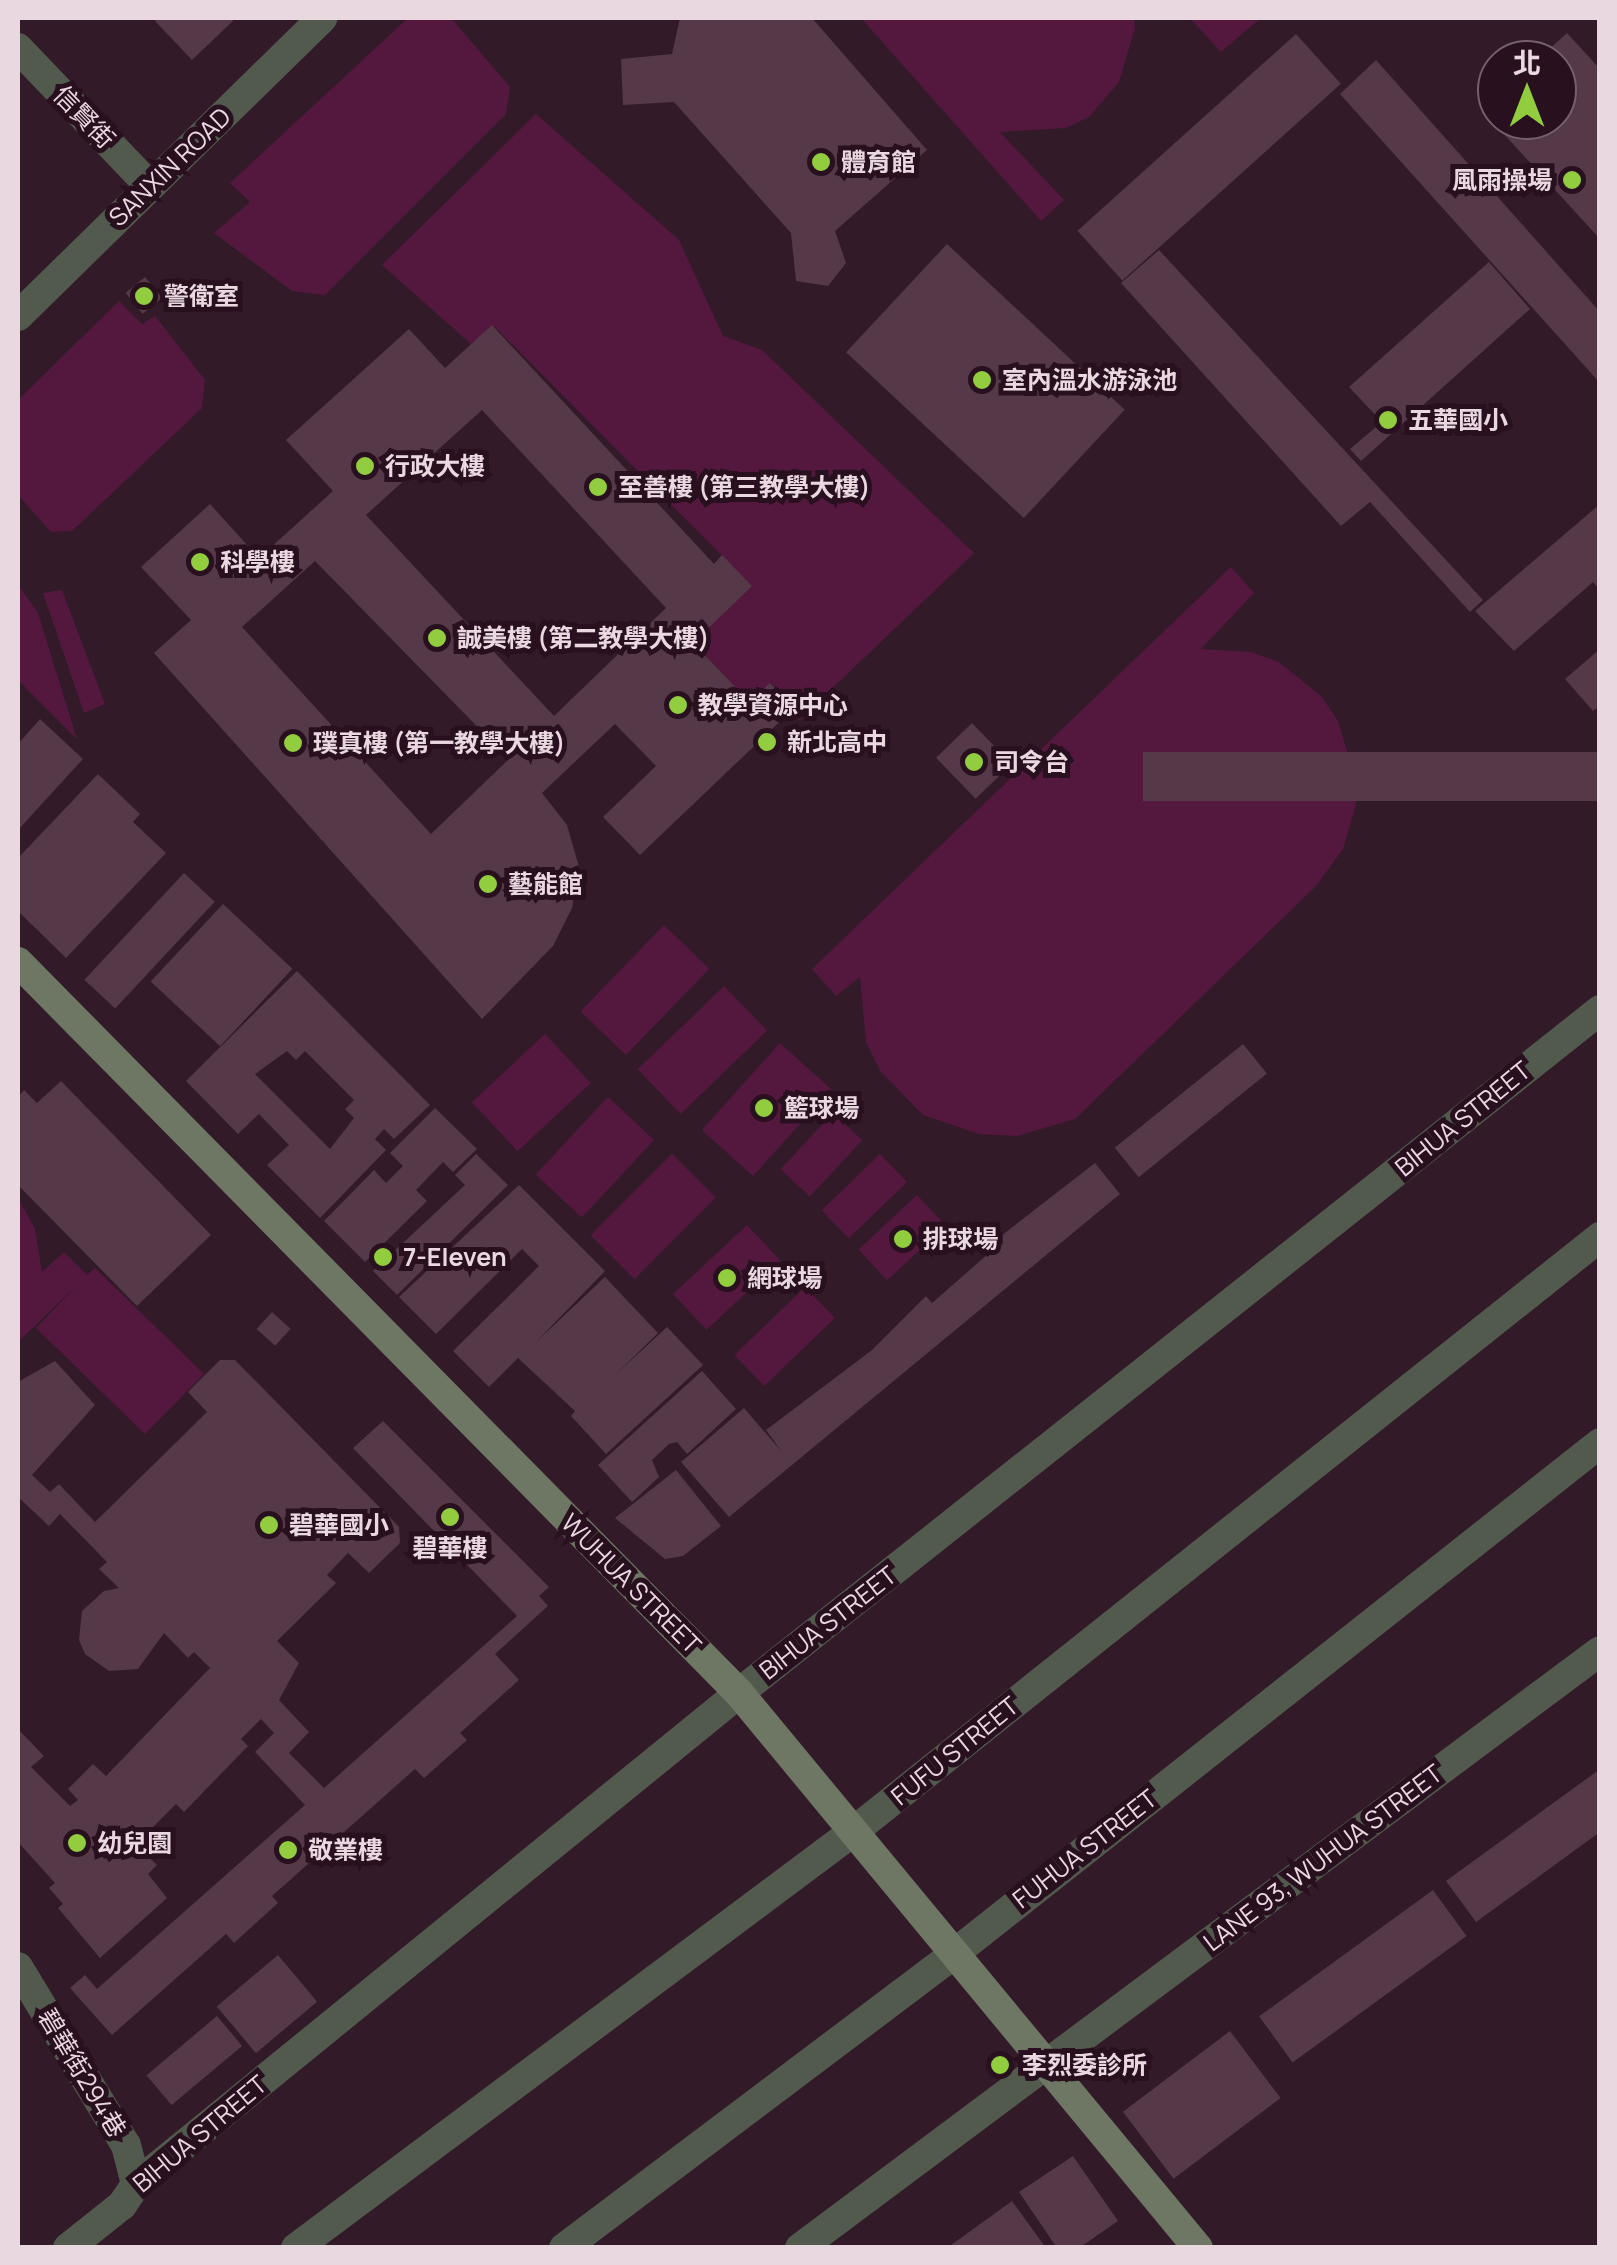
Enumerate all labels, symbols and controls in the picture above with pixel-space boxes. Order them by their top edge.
north arrow [1477,40,1577,140]
text: 北 [1513,43,1541,81]
street label: 信賢街 [47,80,121,154]
street label: SANXIN ROAD [103,102,237,232]
place label: 體育館 [841,147,916,177]
marker: 體育館 [810,151,832,173]
place label: 風雨操場 [1452,165,1552,195]
marker: 風雨操場 [1561,169,1583,191]
place label: 警衛室 [164,281,239,311]
marker: 警衛室 [133,285,155,307]
place label: 室內溫水游泳池 [1002,365,1177,395]
marker: 室內溫水游泳池 [971,369,993,391]
place label: 五華國小 [1408,405,1508,435]
marker: 五華國小 [1377,409,1399,431]
place label: 行政大樓 [385,451,485,481]
marker: 行政大樓 [354,455,376,477]
place label: 至善樓 (第三教學大樓) [618,472,871,502]
marker: 至善樓 (第三教學大樓) [587,476,609,498]
place label: 科學樓 [220,547,295,577]
marker: 科學樓 [189,551,211,573]
place label: 誠美樓 (第二教學大樓) [457,623,710,653]
marker: 誠美樓 (第二教學大樓) [426,627,448,649]
place label: 教學資源中心 [698,690,848,720]
marker: 教學資源中心 [667,694,689,716]
place label: 新北高中 [787,727,887,757]
place label: 璞真樓 (第一教學大樓) [313,728,566,758]
marker: 新北高中 [756,731,778,753]
marker: 璞真樓 (第一教學大樓) [282,732,304,754]
place label: 司令台 [994,747,1069,777]
marker: 司令台 [963,751,985,773]
place label: 藝能館 [508,869,583,899]
marker: 藝能館 [477,873,499,895]
street label: BIHUA STREET [1389,1055,1537,1183]
place label: 籃球場 [784,1093,859,1123]
marker: 籃球場 [753,1097,775,1119]
place label: 排球場 [923,1224,998,1254]
marker: 排球場 [892,1228,914,1250]
place label: 7-Eleven [403,1242,507,1272]
marker: 7-Eleven [372,1246,394,1268]
place label: 網球場 [747,1263,822,1293]
marker: 網球場 [716,1267,738,1289]
marker: 碧華樓 [439,1506,461,1528]
street label: WUHUA STREET [555,1508,707,1660]
place label: 碧華國小 [289,1510,389,1540]
marker: 碧華國小 [258,1514,280,1536]
place label: 碧華樓 [413,1533,487,1563]
street label: BIHUA STREET [754,1560,902,1686]
street label: FUFU STREET [885,1691,1025,1811]
street label: LANE 93, WUHUA STREET [1198,1758,1448,1958]
street label: FUHUA STREET [1007,1783,1163,1915]
place label: 幼兒園 [97,1828,172,1858]
marker: 幼兒園 [66,1832,88,1854]
place label: 敬業樓 [308,1835,383,1865]
marker: 敬業樓 [277,1839,299,1861]
street label: 碧華街294巷 [32,2003,132,2143]
place label: 李烈委診所 [1022,2050,1147,2080]
marker: 李烈委診所 [987,2052,1013,2078]
street label: BIHUA STREET [127,2069,273,2199]

